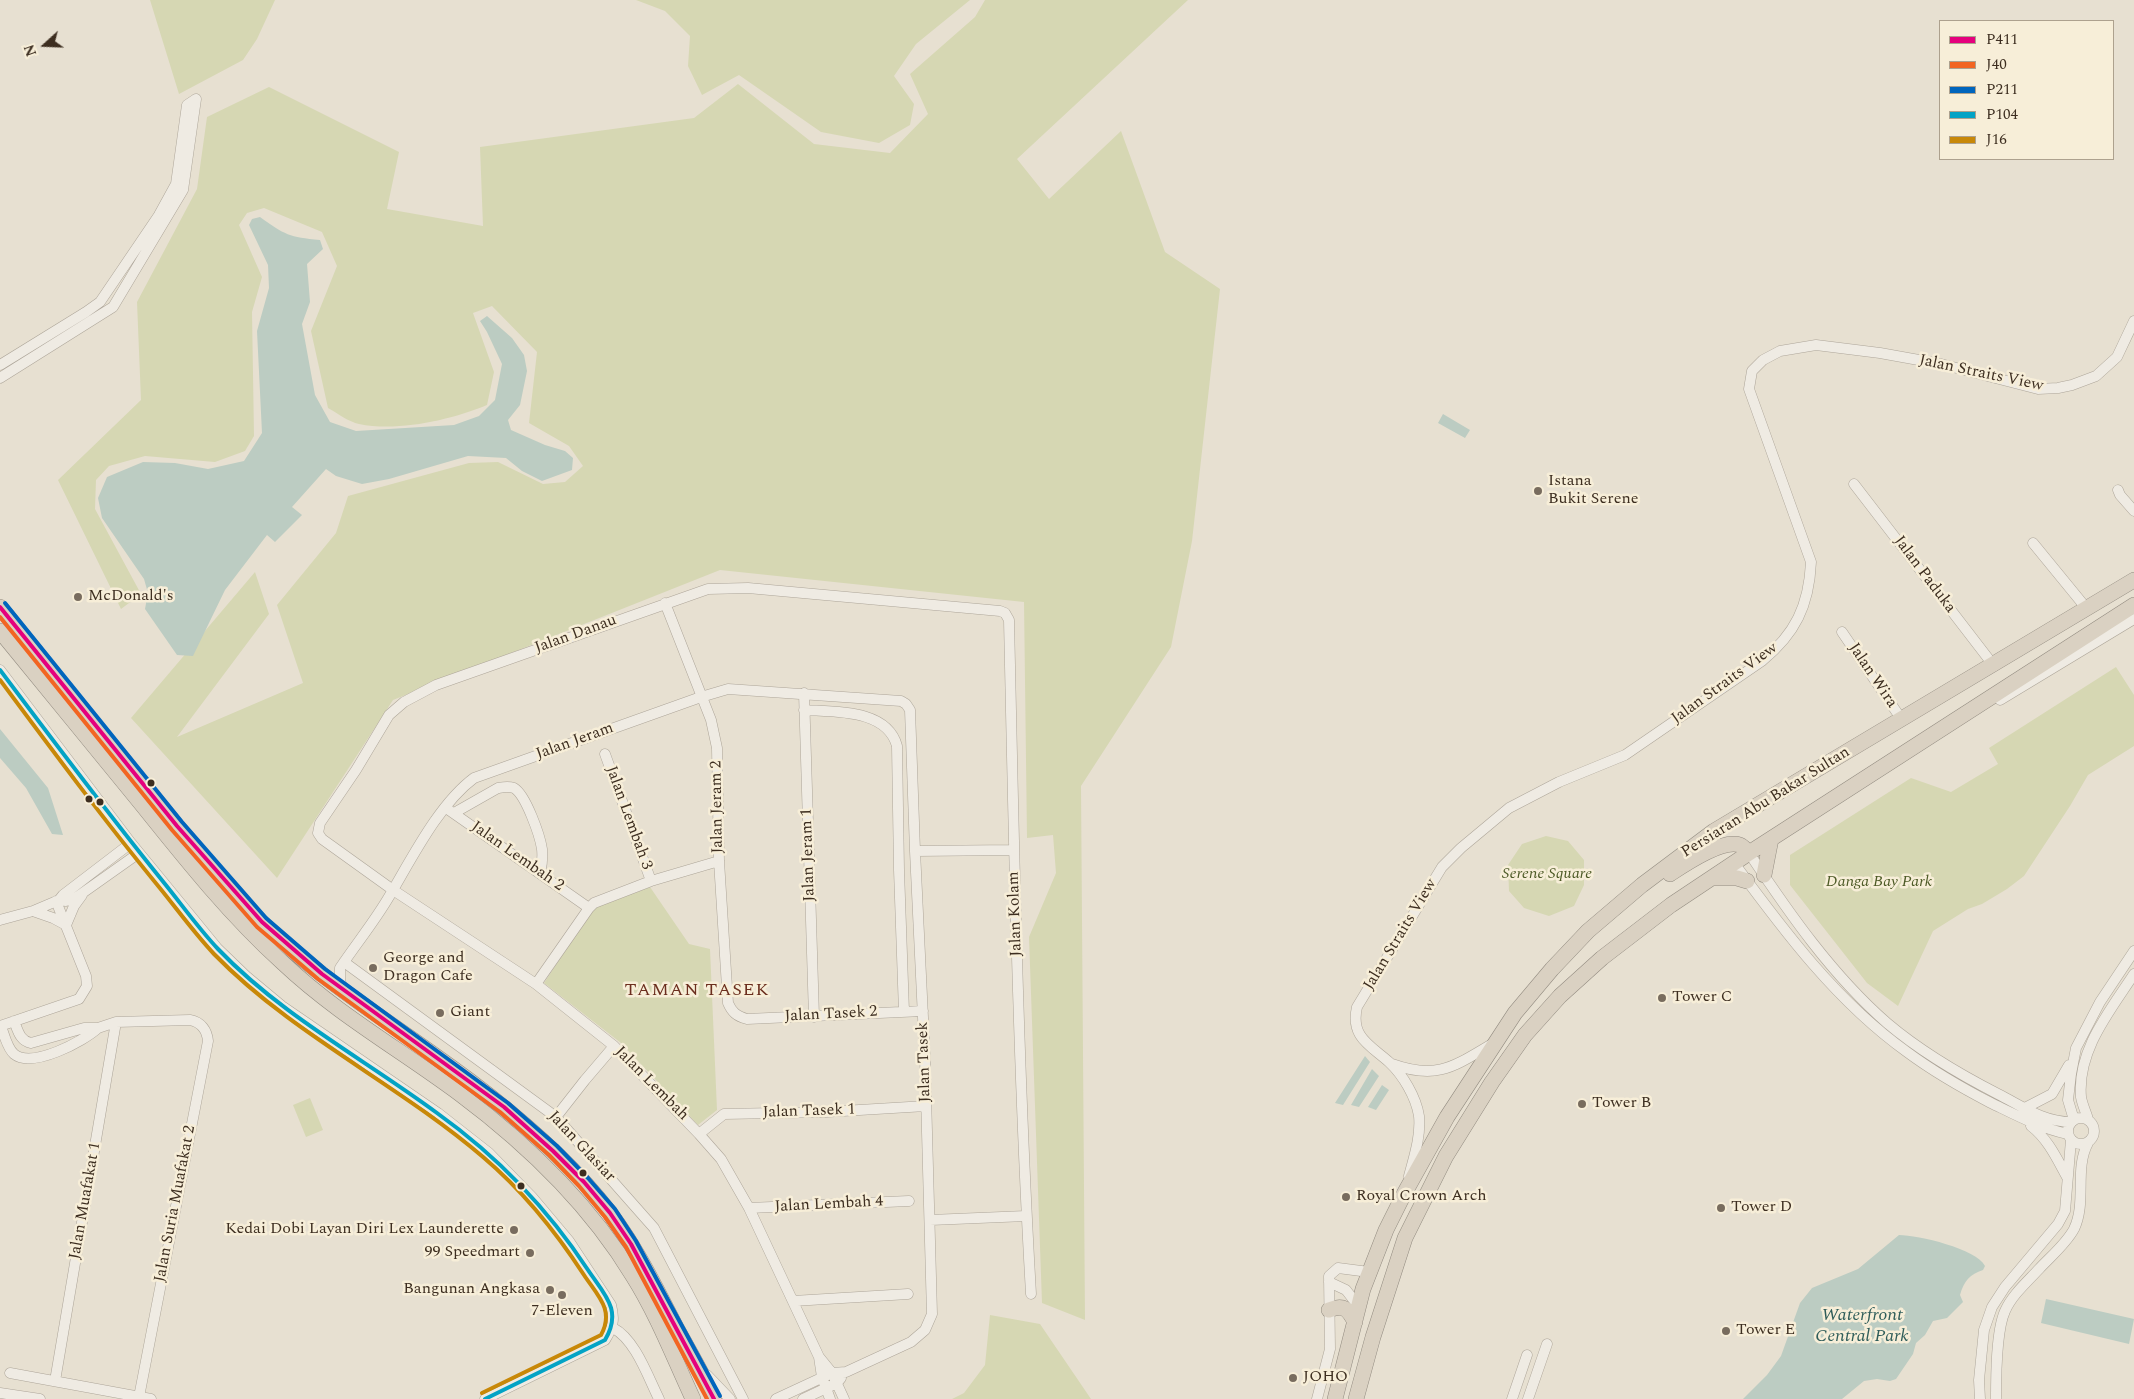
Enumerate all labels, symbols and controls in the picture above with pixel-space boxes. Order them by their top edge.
north arrow [20,20,70,70]
legend [1939,20,2114,160]
text: P411 [1986,28,2018,51]
text: N [19,41,42,59]
text: J40 [1986,53,2007,76]
text: P211 [1986,78,2018,101]
text: P104 [1986,103,2018,126]
text: J16 [1986,128,2007,151]
street label: Jalan Straits View [1917,351,2045,397]
place label: Istana Bukit Serene [1548,472,1638,510]
marker: Istana Bukit Serene [1532,485,1544,497]
street label: Jalan Paduka [1889,533,1959,617]
place label: McDonald's [88,587,174,607]
marker: McDonald's [72,591,84,603]
street label: Jalan Danau [532,611,620,659]
street label: Jalan Straits View [1668,639,1782,729]
street label: Jalan Wira [1843,640,1901,712]
street label: Jalan Jeram [534,719,616,765]
street label: Persiaran Abu Bakar Sultan [1678,743,1854,863]
street label: Jalan Jeram 2 [708,760,728,854]
street label: Jalan Lembah 3 [600,764,656,872]
unlabelled marker [146,778,156,788]
unlabelled marker [84,794,94,804]
unlabelled marker [95,797,105,807]
street label: Jalan Jeram 1 [798,808,820,902]
street label: Jalan Lembah 2 [467,818,567,896]
park label: Serene Square [1502,865,1592,885]
street label: Jalan Kolam [1005,871,1027,957]
park label: Danga Bay Park [1826,873,1932,893]
street label: Jalan Straits View [1360,876,1442,994]
place label: George and Dragon Cafe [383,949,473,987]
marker: George and Dragon Cafe [367,962,379,974]
district label: TAMAN TASEK [623,980,771,1002]
place label: Tower C [1672,988,1732,1008]
marker: Tower C [1656,992,1668,1004]
place label: Giant [450,1003,490,1023]
street label: Jalan Tasek 2 [784,1003,878,1027]
marker: Giant [434,1007,446,1019]
street label: Jalan Tasek [914,1021,936,1103]
street label: Jalan Lembah [610,1043,692,1125]
place label: Tower B [1592,1094,1651,1114]
marker: Tower B [1576,1098,1588,1110]
street label: Jalan Tasek 1 [762,1101,856,1123]
street label: Jalan Glasiar [543,1107,619,1187]
street label: Jalan Suria Muafakat 2 [151,1124,201,1284]
street label: Jalan Muafakat 1 [66,1141,106,1261]
unlabelled marker [578,1168,588,1178]
unlabelled marker [516,1181,526,1191]
place label: Royal Crown Arch [1356,1187,1487,1207]
marker: Royal Crown Arch [1340,1191,1352,1203]
street label: Jalan Lembah 4 [774,1193,884,1217]
place label: Tower D [1731,1198,1792,1218]
marker: Tower D [1715,1202,1727,1214]
place label: Kedai Dobi Layan Diri Lex Launderette [225,1220,504,1240]
marker: Kedai Dobi Layan Diri Lex Launderette [508,1224,520,1236]
place label: 99 Speedmart [424,1243,520,1263]
marker: 99 Speedmart [524,1247,536,1259]
place label: Bangunan Angkasa [403,1280,540,1300]
marker: Bangunan Angkasa [544,1284,556,1296]
marker: 7-Eleven [556,1289,568,1301]
place label: 7-Eleven [531,1302,593,1322]
water label: Waterfront Central Park [1815,1305,1909,1348]
place label: Tower E [1736,1321,1795,1341]
marker: Tower E [1720,1325,1732,1337]
place label: JOHO [1303,1368,1348,1388]
marker: JOHO [1287,1372,1299,1384]

